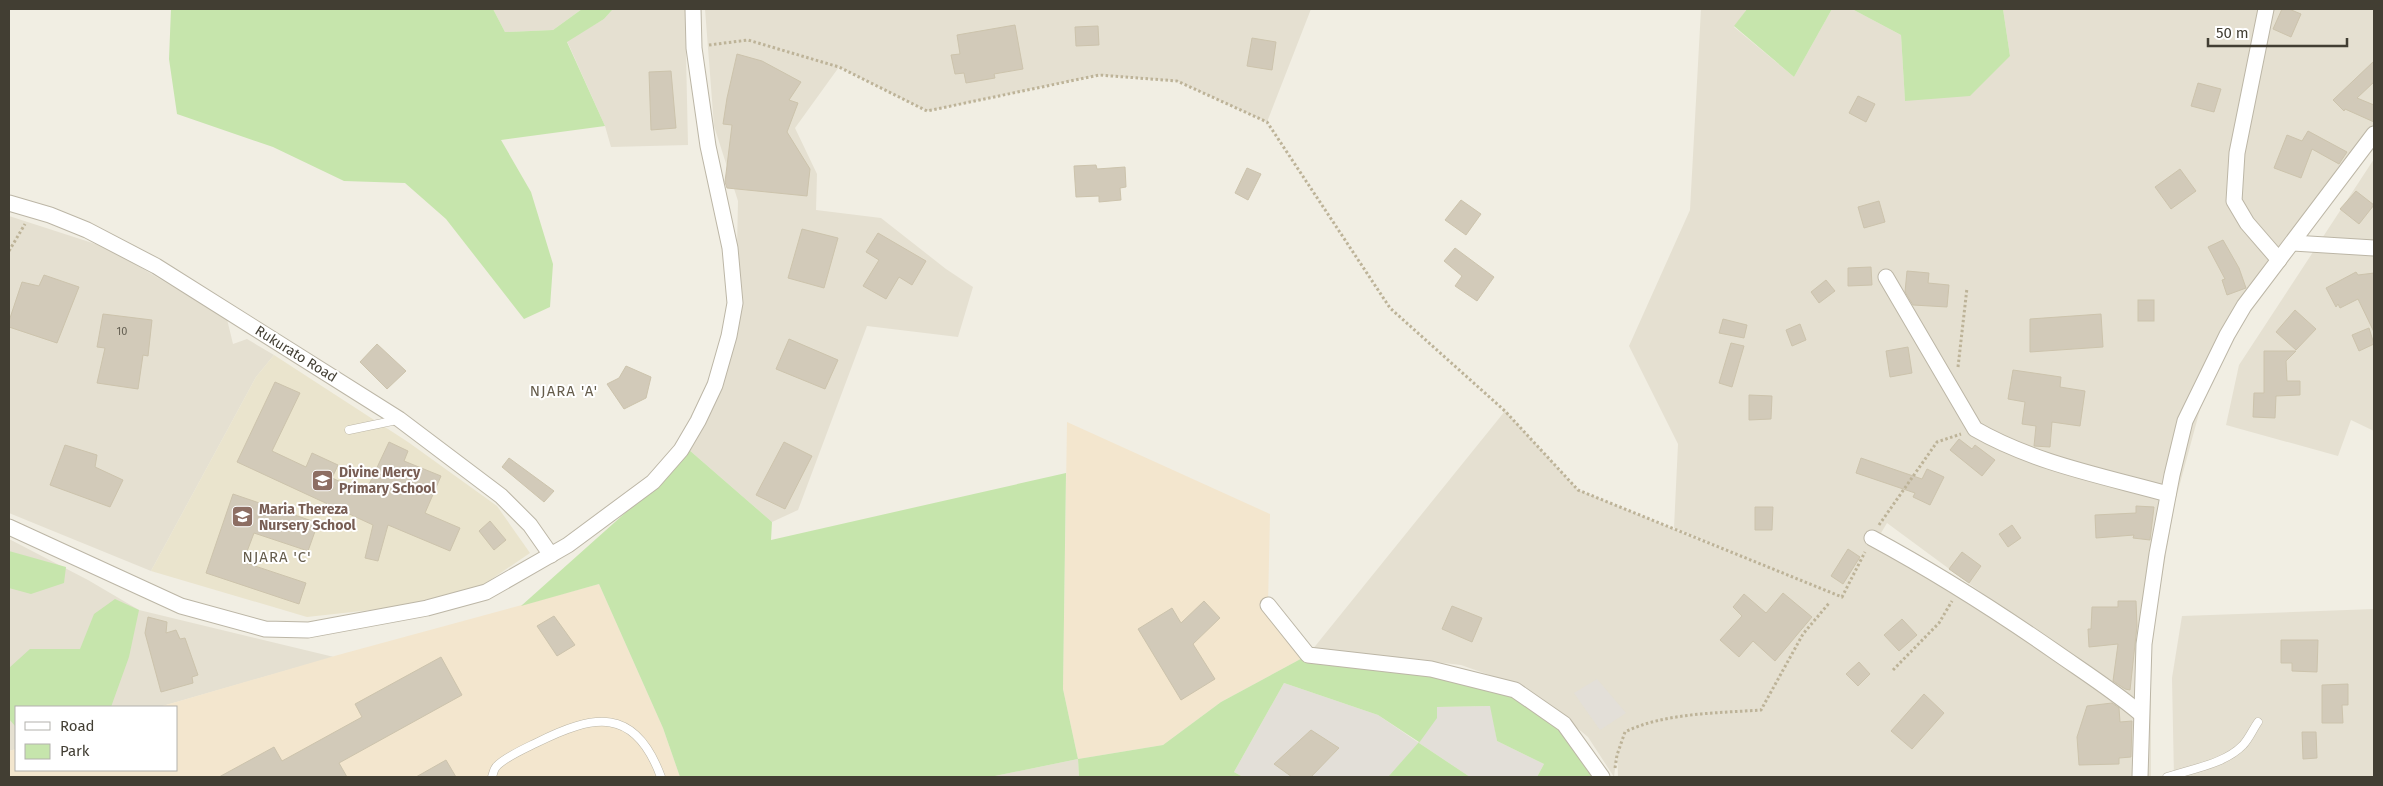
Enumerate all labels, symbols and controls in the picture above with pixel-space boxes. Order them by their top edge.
scale bar [2208,15,2347,47]
text: 50 m [2216,24,2249,42]
street label: Rukurato Road [252,322,340,386]
house number: 10 [117,325,127,338]
district label: NJARA 'A' [530,382,598,400]
place label: Divine Mercy Primary School [339,464,437,497]
school or university icon: Divine Mercy Primary School [311,468,335,492]
place label: Maria Thereza Nursery School [259,501,357,534]
school or university icon: Maria Thereza Nursery School [231,505,255,529]
district label: NJARA 'C' [242,548,312,566]
legend [15,706,178,771]
text: Road [60,717,95,735]
text: Park [60,742,90,760]

